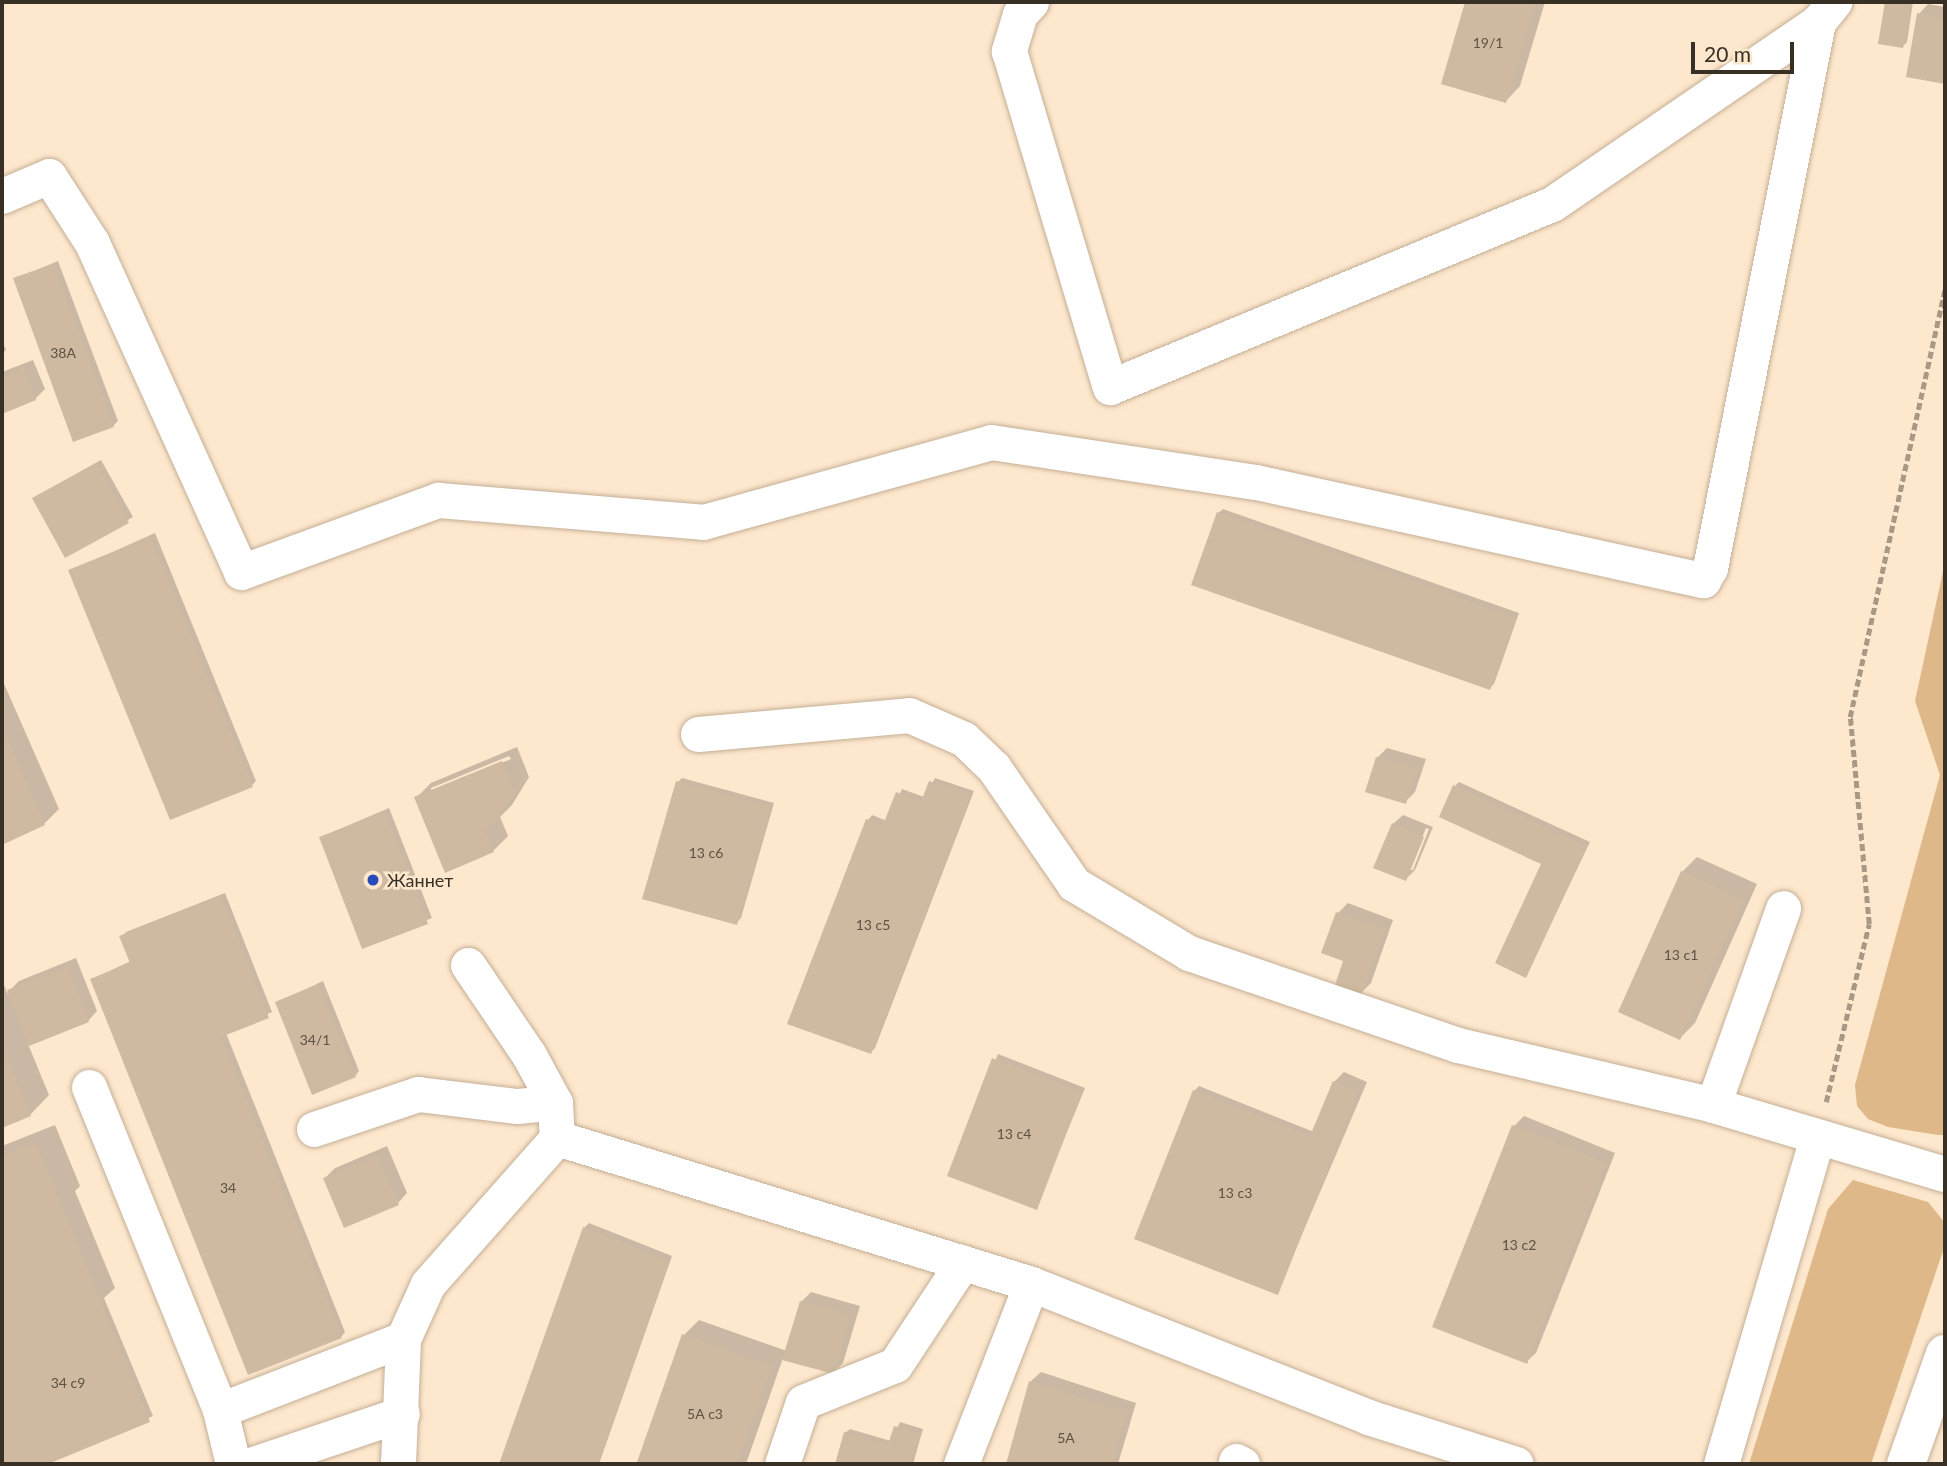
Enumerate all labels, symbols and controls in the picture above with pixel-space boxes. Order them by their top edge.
scale bar [1695,28,1798,72]
house number: 19/1 [1473,35,1503,51]
text: 20 m [1704,41,1751,66]
house number: 38А [50,345,76,361]
house number: 13 с6 [689,845,723,861]
place label: Жаннет [387,869,453,891]
marker: Жаннет [365,872,381,888]
house number: 13 с5 [856,917,890,933]
house number: 13 с1 [1664,947,1698,963]
house number: 34/1 [300,1032,330,1048]
house number: 13 с4 [997,1126,1031,1142]
house number: 34 [220,1180,236,1196]
house number: 13 с3 [1218,1185,1252,1201]
house number: 13 с2 [1502,1237,1536,1253]
house number: 34 с9 [51,1375,85,1391]
house number: 5А с3 [687,1406,723,1422]
house number: 5А [1057,1430,1075,1446]

